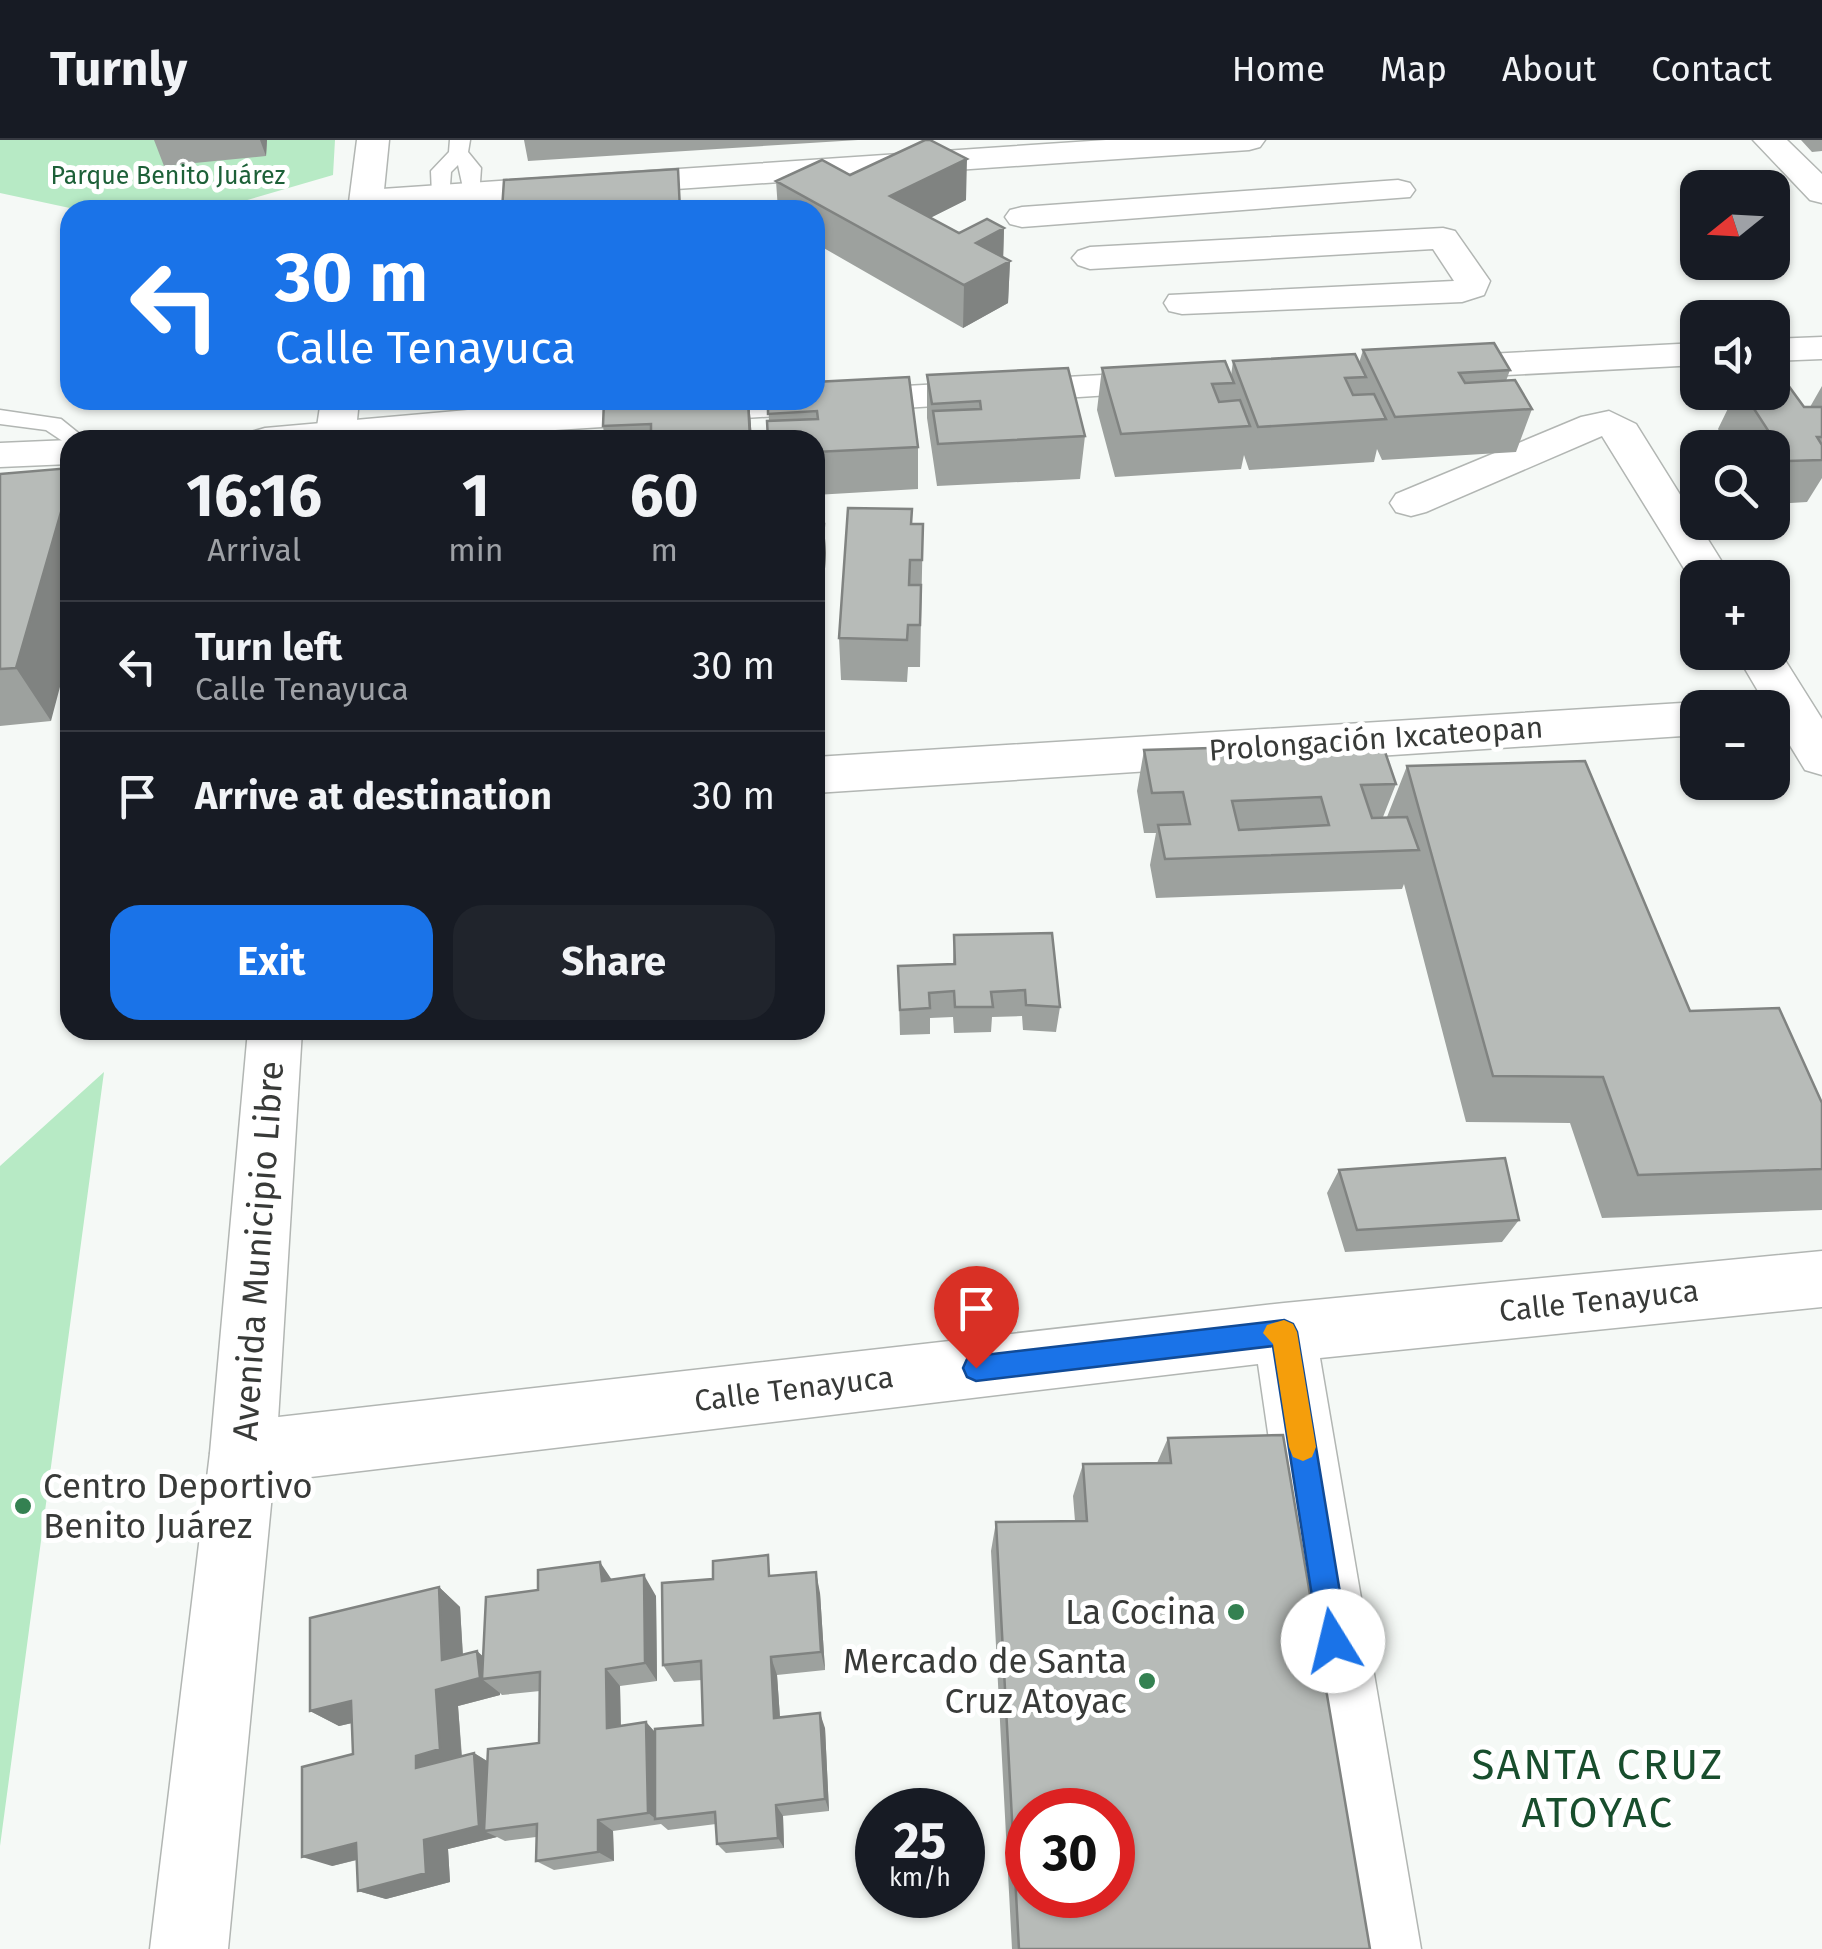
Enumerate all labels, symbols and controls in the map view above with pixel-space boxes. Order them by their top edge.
text: Turnly [50,40,187,98]
text: Home [1232,48,1325,90]
text: Map [1380,48,1447,90]
text: About [1502,48,1596,90]
text: Contact [1651,48,1772,90]
park label: Parque Benito Juárez [51,161,285,191]
north arrow [1680,170,1790,280]
map controls [1680,170,1790,800]
text: 30 m [275,236,428,320]
icon: left [110,240,240,370]
button: sound [1680,300,1790,410]
text: Calle Tenayuca [275,321,576,375]
button: search [1680,430,1790,540]
text: 16:16 [186,460,322,532]
text: 1 [462,460,490,532]
text: 60 [630,460,699,532]
text: Arrival [207,531,301,569]
text: min [448,531,503,569]
text: m [650,531,678,569]
button: + [1680,560,1790,670]
text: Turn left [195,624,342,670]
icon: left [110,639,165,694]
text: 30 m [692,643,775,689]
text: Calle Tenayuca [195,670,409,708]
button: − [1680,690,1790,800]
street label: Prolongación Ixcateopan [1208,709,1544,769]
icon: arrive [110,769,165,824]
text: Arrive at destination [195,773,552,819]
text: 30 m [692,773,775,819]
button: Exit [110,905,433,1020]
button: Share [453,905,775,1020]
street label: Avenida Municipio Libre [224,1060,292,1442]
pin [934,1266,1019,1369]
street label: Calle Tenayuca [1497,1273,1701,1329]
icon: arrive [949,1281,1004,1336]
street label: Calle Tenayuca [692,1359,896,1419]
place label: Centro Deportivo Benito Juárez [43,1465,313,1547]
marker: Centro Deportivo Benito Juárez [12,1495,34,1517]
position arrow [1281,1589,1385,1693]
place label: La Cocina [1065,1591,1216,1633]
marker: La Cocina [1225,1601,1247,1623]
place label: Mercado de Santa Cruz Atoyac [843,1640,1127,1722]
marker: Mercado de Santa Cruz Atoyac [1136,1670,1158,1692]
district label: SANTA CRUZ ATOYAC [1471,1740,1725,1838]
speed limit sign: 30 [1005,1788,1135,1918]
text: 25 [894,1811,946,1871]
text: km/h [889,1863,951,1893]

